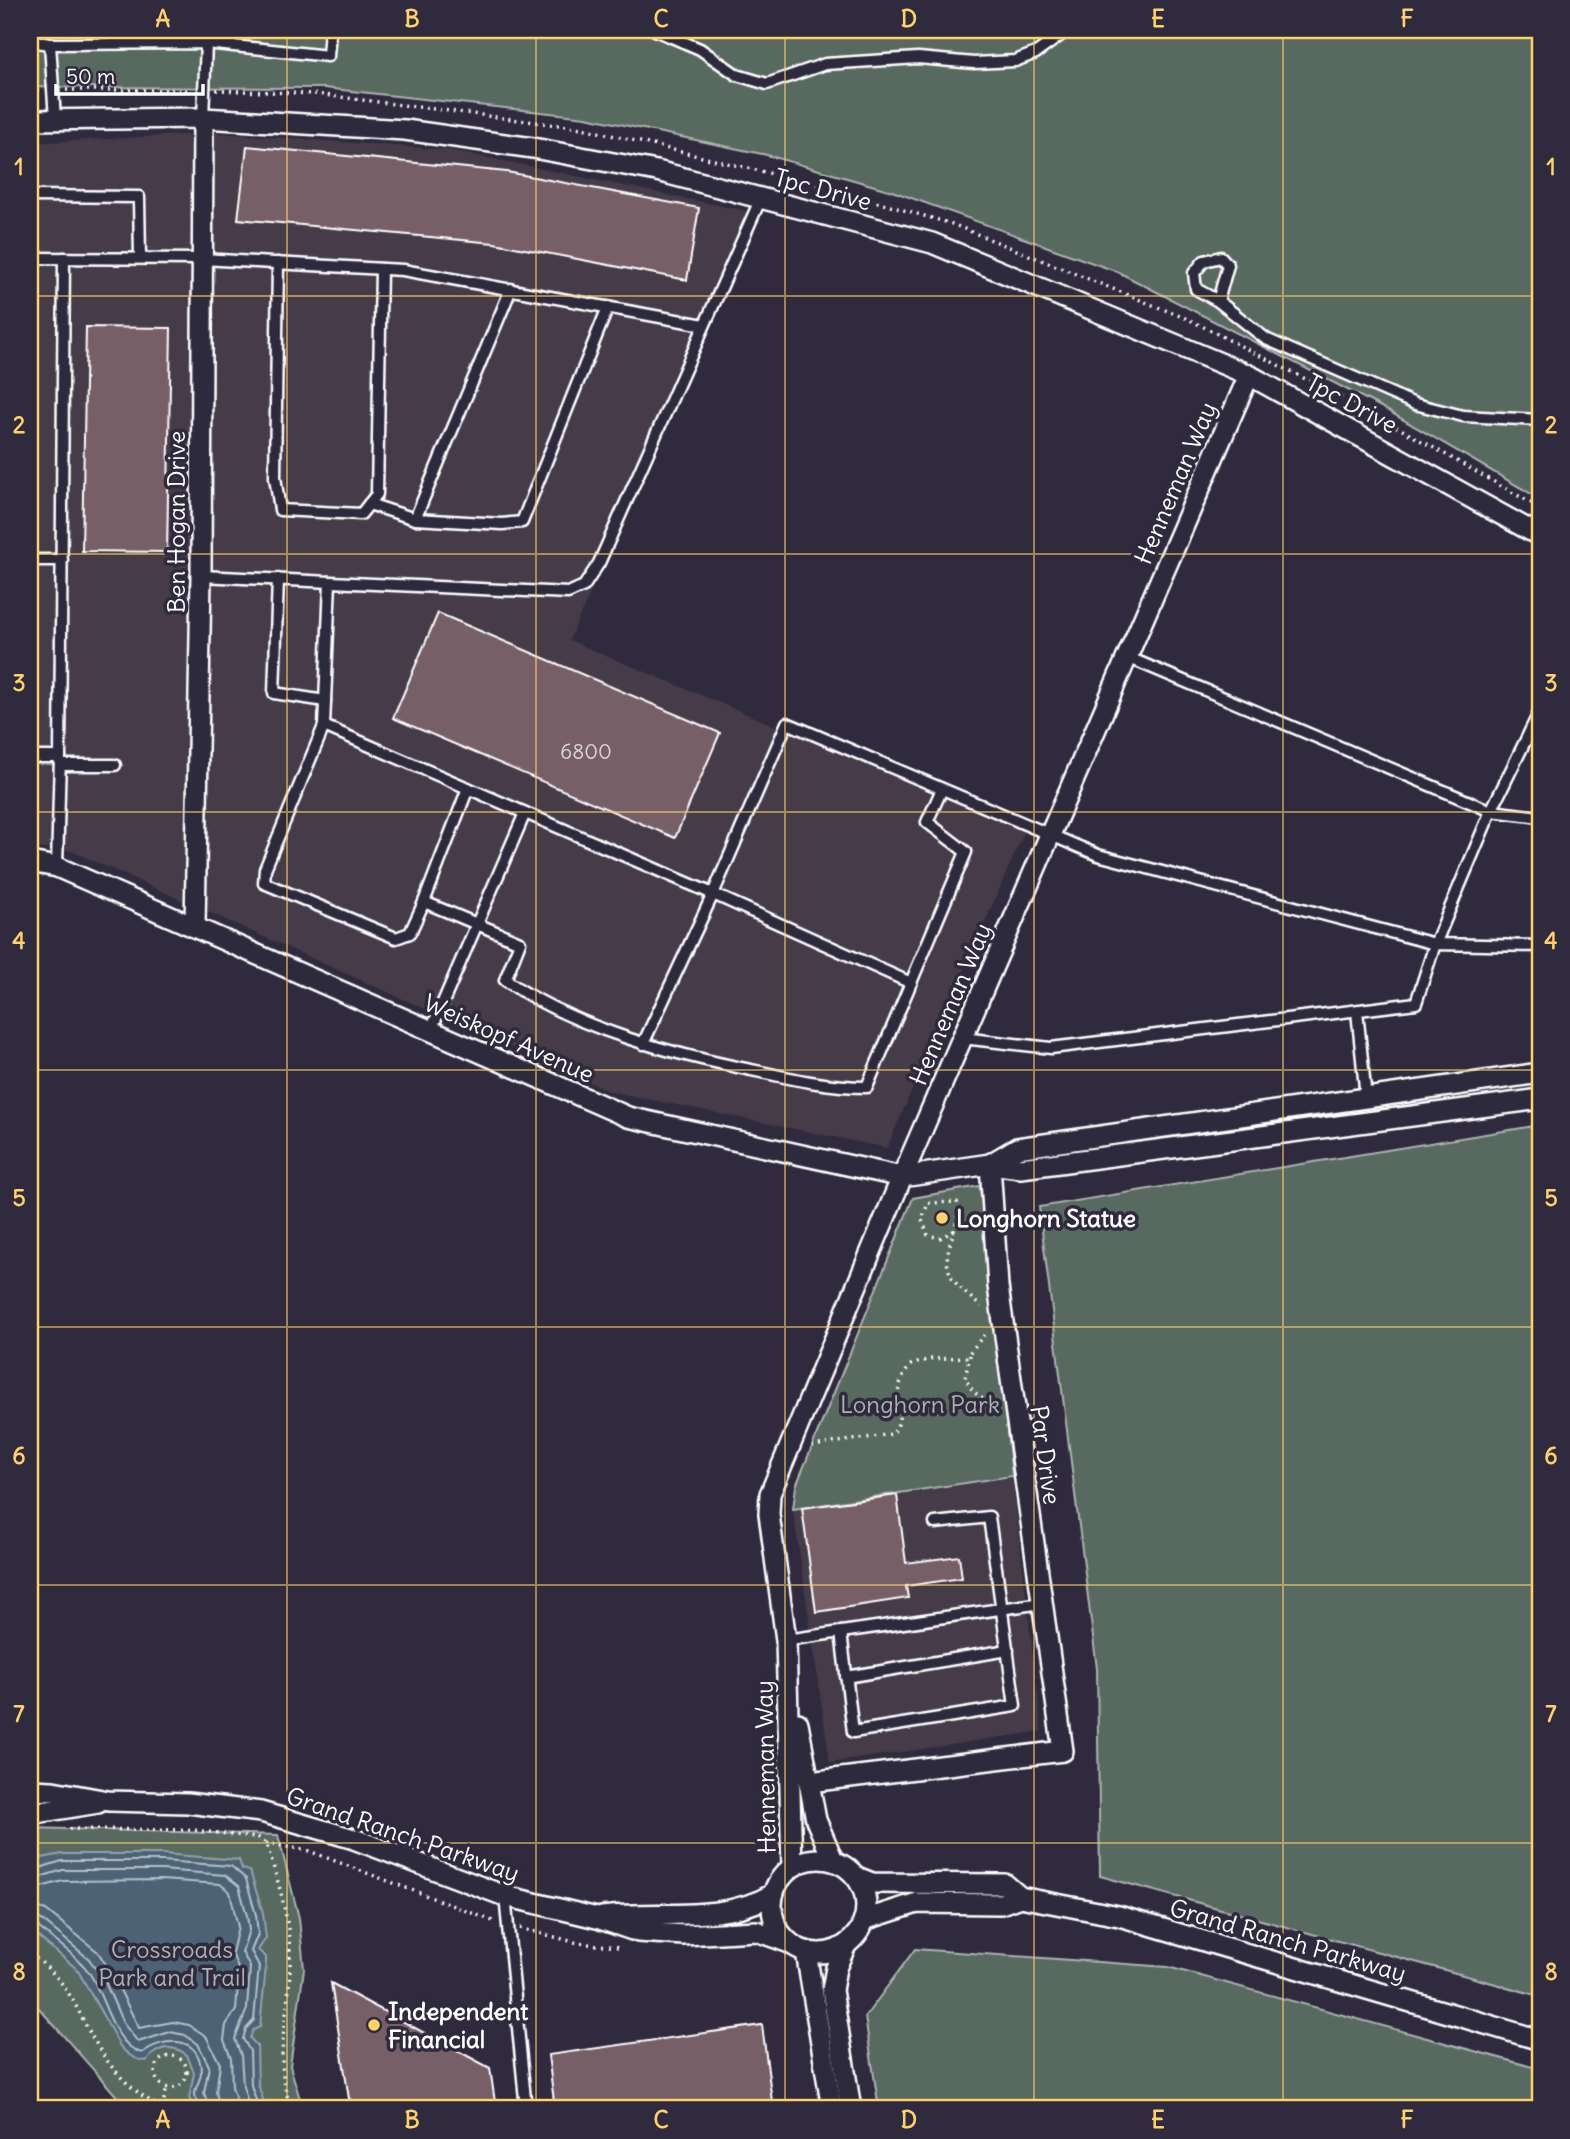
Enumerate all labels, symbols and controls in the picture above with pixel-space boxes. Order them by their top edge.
text: A [156,4,171,33]
text: B [404,4,420,33]
text: C [653,4,669,33]
text: D [901,4,917,33]
text: E [1151,4,1165,33]
text: F [1400,4,1414,33]
scale bar [56,52,203,96]
text: 50 m [66,63,115,90]
text: 1 [14,152,24,181]
text: 1 [1546,152,1556,181]
street label: Tpc Drive [771,162,875,216]
street label: Tpc Drive [1301,366,1403,440]
street label: Henneman Way [1127,397,1223,569]
text: 2 [13,410,26,439]
text: 2 [1545,410,1558,439]
street label: Ben Hogan Drive [161,431,191,613]
text: 3 [12,668,26,697]
text: 3 [1544,668,1558,697]
house number: 6800 [560,738,612,765]
street label: Henneman Way [902,918,998,1090]
text: 4 [12,926,26,955]
text: 4 [1544,926,1558,955]
street label: Weiskopf Avenue [419,987,599,1089]
text: 5 [12,1183,26,1212]
text: 5 [1544,1183,1558,1212]
place label: Longhorn Statue [956,1203,1136,1233]
marker: Longhorn Statue [934,1210,950,1226]
park label: Longhorn Park [840,1389,1000,1419]
street label: Par Drive [1024,1403,1068,1507]
text: 6 [12,1441,26,1470]
text: 6 [1544,1441,1558,1470]
street label: Henneman Way [748,1680,782,1854]
text: 7 [13,1699,25,1728]
text: 7 [1545,1699,1557,1728]
street label: Grand Ranch Parkway [283,1780,523,1888]
street label: Grand Ranch Parkway [1166,1892,1410,1988]
park label: Crossroads Park and Trail [98,1934,246,1992]
text: 8 [12,1957,26,1986]
text: 8 [1544,1957,1558,1986]
place label: Independent Financial [388,1996,529,2054]
marker: Independent Financial [366,2017,382,2033]
text: A [156,2105,171,2134]
text: B [404,2105,420,2134]
text: C [653,2105,669,2134]
text: D [901,2105,917,2134]
text: E [1151,2105,1165,2134]
text: F [1400,2105,1414,2134]

